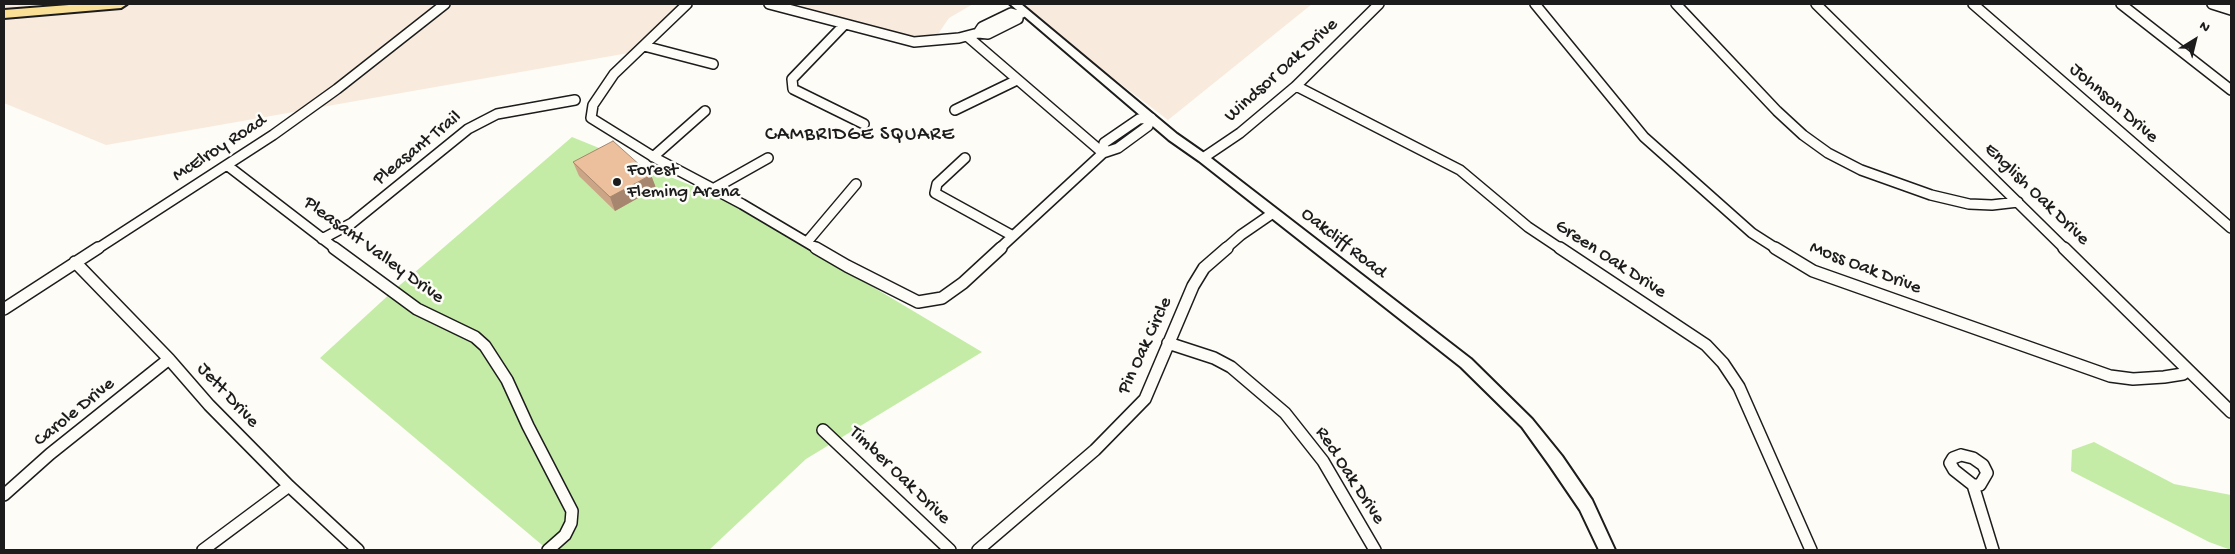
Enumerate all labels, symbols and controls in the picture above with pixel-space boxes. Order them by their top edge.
street label: Windsor Oak Drive [1221,14,1343,128]
north arrow [2170,15,2220,65]
text: N [2195,18,2213,37]
street label: Johnson Drive [2064,59,2162,149]
street label: Pleasant Trail [369,107,467,191]
street label: McElroy Road [169,110,271,188]
district label: CAMBRIDGE SQUARE [763,124,957,148]
street label: English Oak Drive [1978,139,2094,251]
place label: Forest Fleming Arena [627,160,740,204]
marker: Forest Fleming Arena [611,176,623,188]
street label: Pleasant Valley Drive [298,192,448,310]
street label: Oakcliff Road [1295,203,1391,285]
street label: Green Oak Drive [1550,216,1670,304]
street label: Moss Oak Drive [1806,237,1924,301]
street label: Pin Oak Circle [1114,294,1178,398]
street label: Jett Drive [191,358,263,434]
street label: Carole Drive [30,374,120,452]
street label: Timber Oak Drive [843,422,955,530]
street label: Red Oak Drive [1309,423,1389,529]

